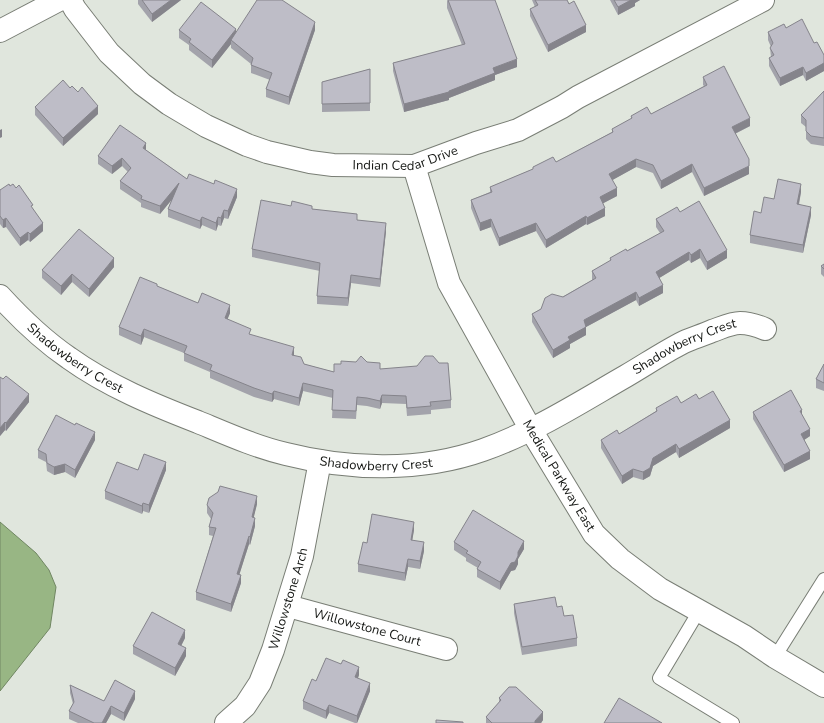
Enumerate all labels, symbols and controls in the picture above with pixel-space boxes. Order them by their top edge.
street label: Indian Cedar Drive [353,141,461,175]
street label: Shadowberry Crest [629,314,738,379]
street label: Shadowberry Crest [23,319,126,398]
street label: Medical Parkway East [518,417,600,535]
street label: Shadowberry Crest [318,452,434,475]
street label: Willowstone Arch [265,546,312,652]
street label: Willowstone Court [311,604,423,651]

